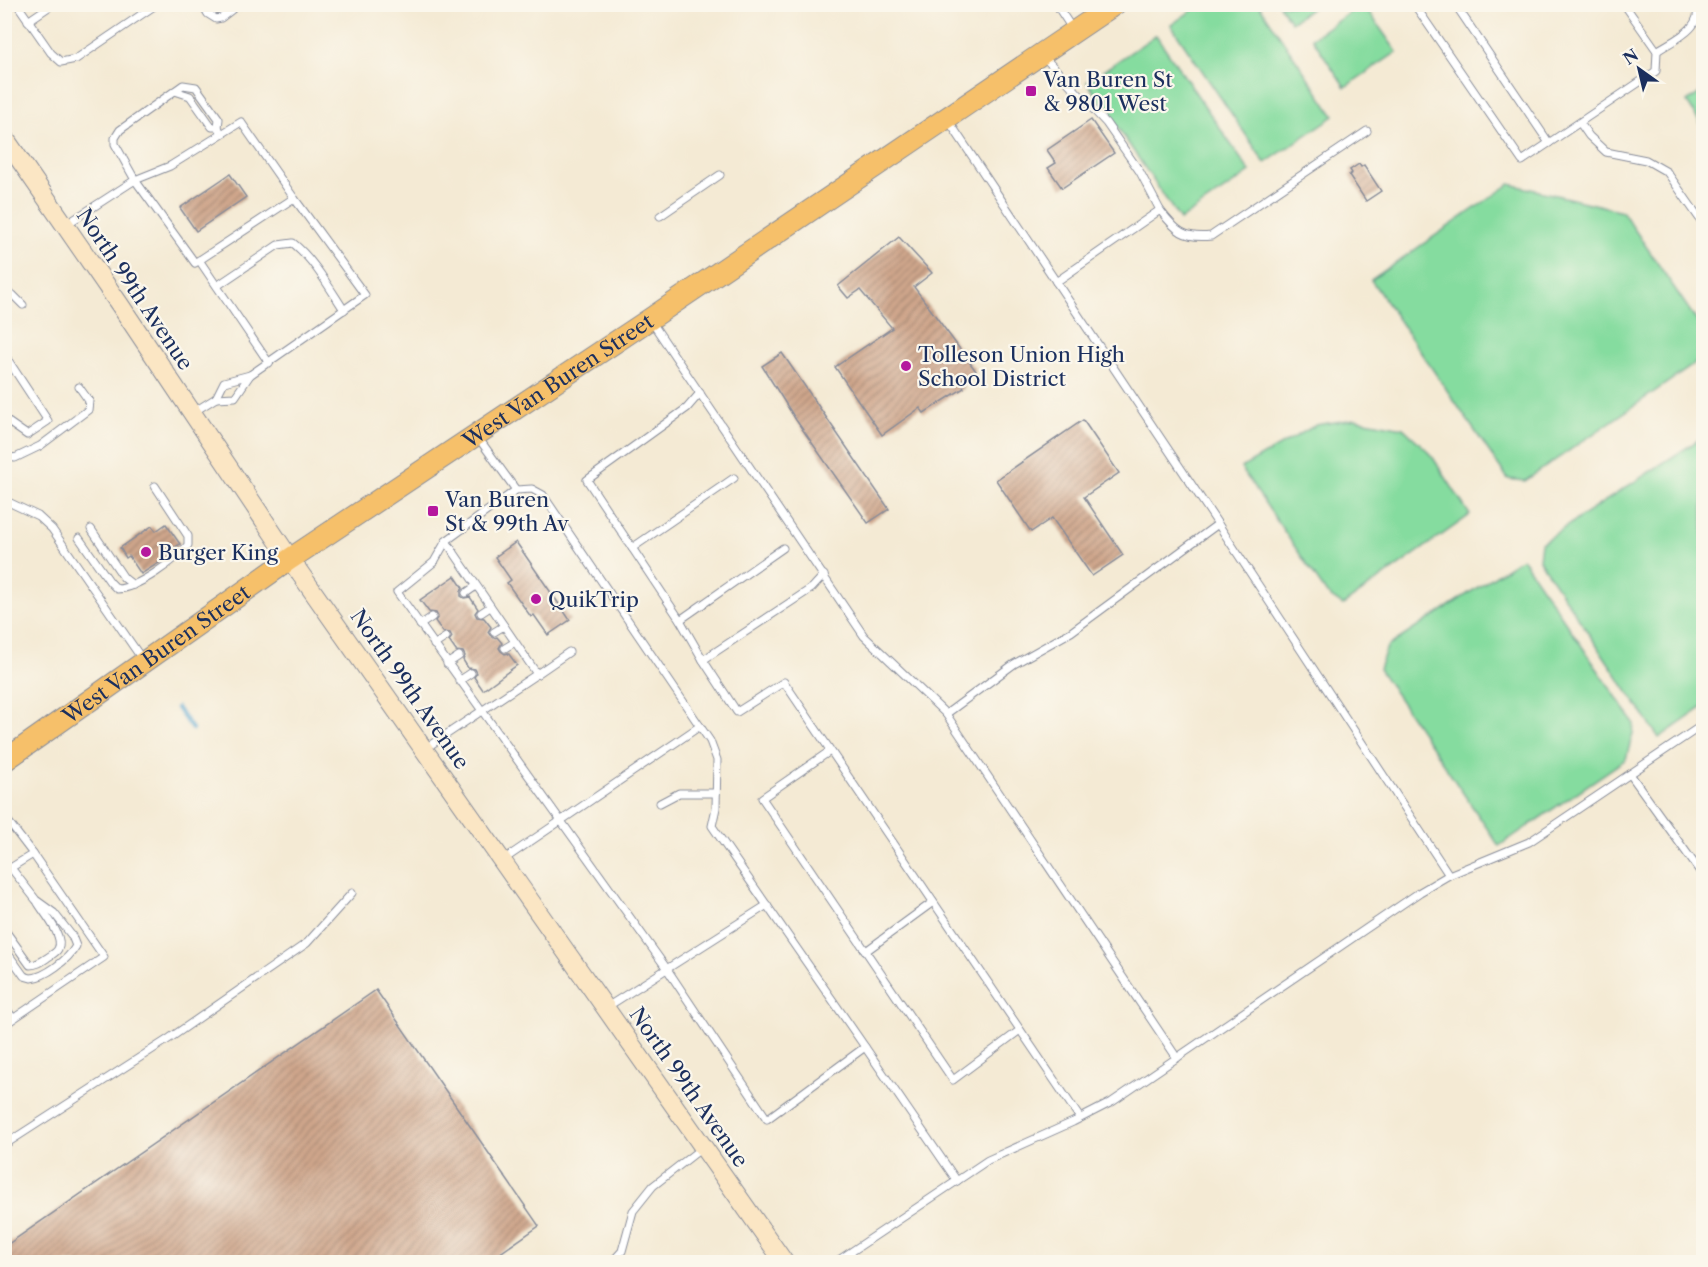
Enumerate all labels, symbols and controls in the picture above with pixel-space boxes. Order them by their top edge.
north arrow [1609,39,1669,99]
text: N [1619,44,1642,69]
place label: Van Buren St & 9801 West [1042,67,1173,116]
marker: Van Buren St & 9801 West [1024,84,1038,98]
street label: North 99th Avenue [72,204,198,374]
street label: West Van Buren Street [457,308,658,453]
place label: Tolleson Union High School District [918,342,1125,391]
marker: Tolleson Union High School District [899,359,913,373]
place label: Van Buren St & 99th Av [444,487,569,536]
marker: Van Buren St & 99th Av [426,504,440,518]
place label: Burger King [158,540,279,565]
marker: Burger King [139,545,153,559]
street label: West Van Buren Street [57,579,255,729]
place label: QuikTrip [548,587,639,612]
marker: QuikTrip [529,592,543,606]
street label: North 99th Avenue [345,604,475,774]
street label: North 99th Avenue [624,1002,754,1172]

